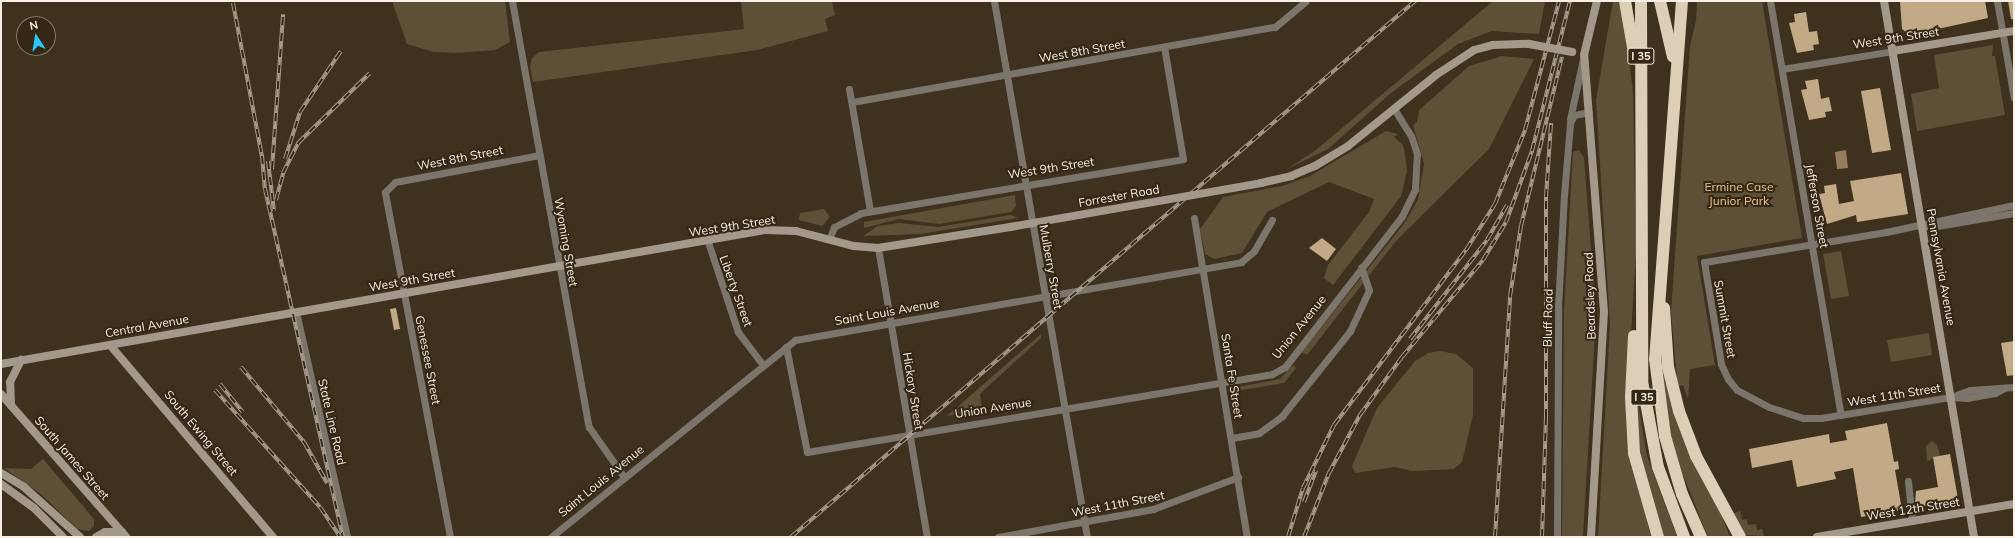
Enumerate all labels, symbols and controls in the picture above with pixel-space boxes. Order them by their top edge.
north arrow [16,16,56,56]
text: N [28,18,39,33]
street label: West 9th Street [1852,24,1940,52]
street label: West 8th Street [1038,36,1126,66]
road number: I 35 [1627,47,1655,65]
street label: West 8th Street [416,143,504,173]
street label: West 9th Street [1007,154,1095,182]
street label: Jefferson Street [1803,163,1831,249]
park label: Ermine Case Junior Park [1704,180,1774,208]
street label: Forrester Road [1077,182,1161,210]
street label: Wyoming Street [551,196,581,288]
street label: Pennsylvania Avenue [1924,207,1958,327]
street label: West 9th Street [688,212,776,240]
street label: Mulberry Street [1036,224,1066,310]
street label: Beardsley Road [1581,252,1599,340]
street label: Liberty Street [716,253,756,329]
street label: West 9th Street [368,265,456,295]
street label: Summit Street [1711,279,1739,359]
street label: Bluff Road [1540,289,1556,347]
street label: Union Avenue [1269,292,1329,362]
street label: Saint Louis Avenue [834,296,940,328]
street label: Central Avenue [104,312,190,340]
street label: Genessee Street [412,314,444,406]
street label: Santa Fe Street [1218,333,1246,419]
street label: Hickory Street [900,351,926,431]
street label: State Line Road [315,377,349,467]
street label: West 11th Street [1846,381,1942,409]
street label: South Ewing Street [161,388,241,478]
road number: I 35 [1630,388,1658,406]
street label: Union Avenue [954,395,1032,421]
street label: South James Street [32,413,112,503]
street label: Saint Louis Avenue [555,442,647,520]
street label: West 11th Street [1070,488,1166,520]
street label: West 12th Street [1865,495,1961,523]

